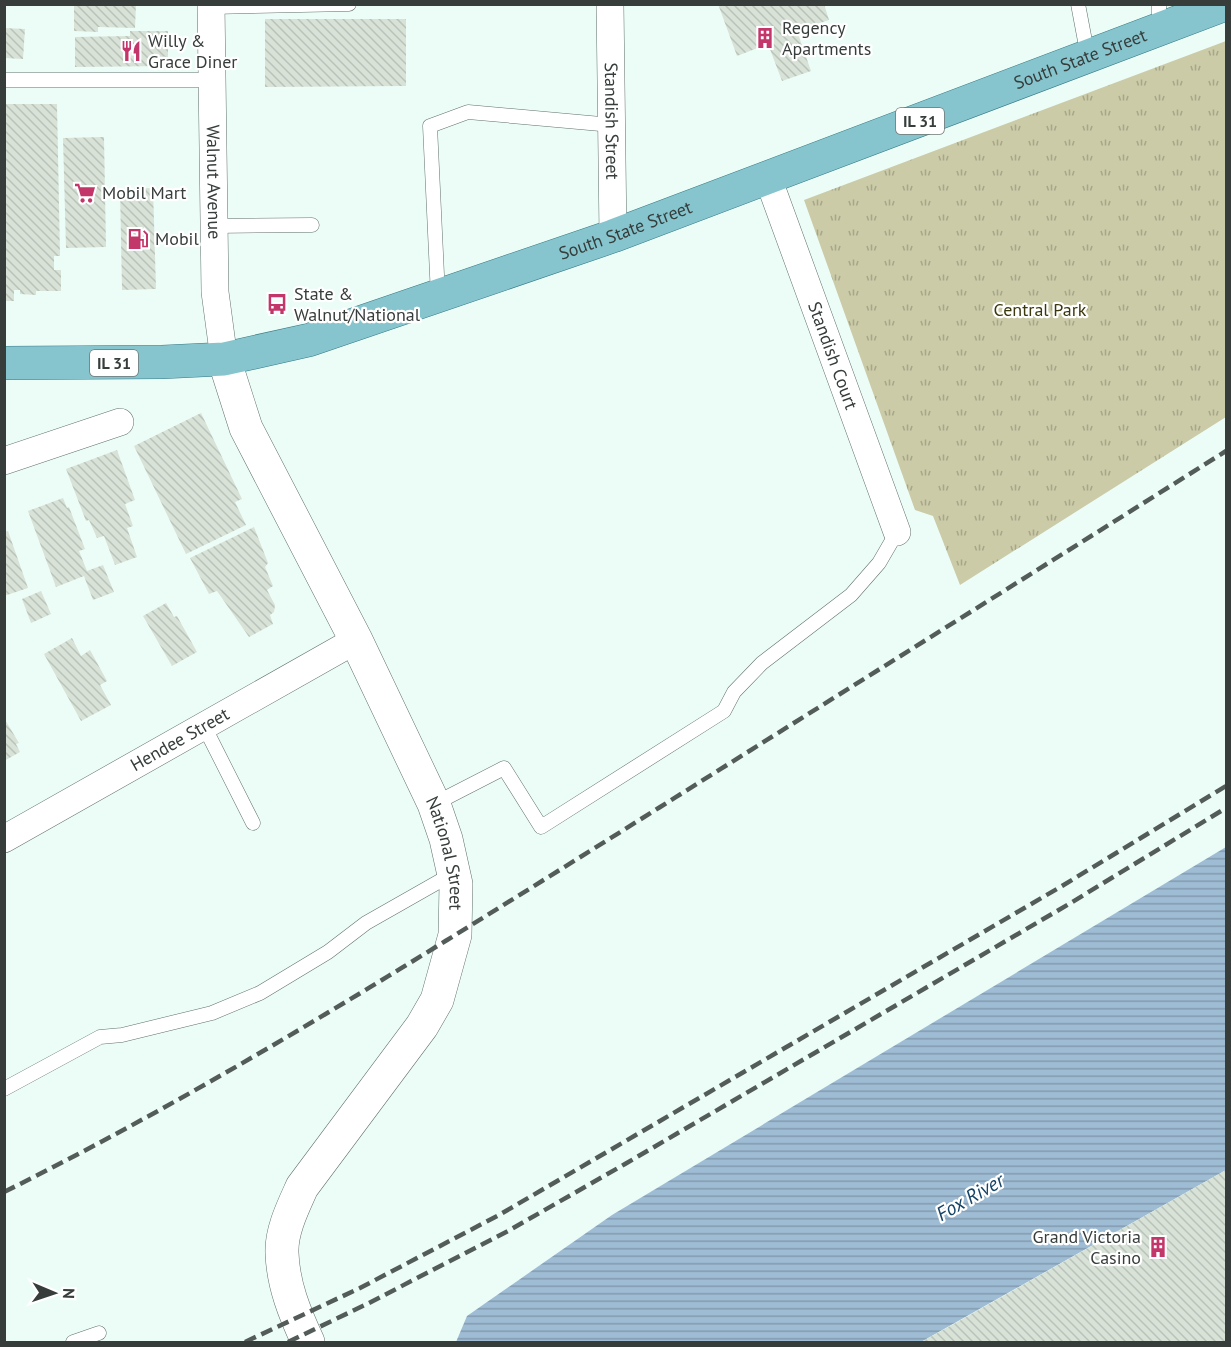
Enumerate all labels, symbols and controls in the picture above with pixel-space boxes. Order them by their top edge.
place label: Regency Apartments [782,16,871,60]
street label: South State Street [1010,23,1150,94]
building icon: Regency Apartments [753,26,777,50]
place label: Willy & Grace Diner [148,29,237,73]
restaurant icon: Willy & Grace Diner [119,39,143,63]
street label: Standish Street [600,62,624,180]
road number: IL 31 [896,108,944,134]
street label: Walnut Avenue [202,125,226,239]
supermarket icon: Mobil Mart [73,181,97,205]
place label: Mobil Mart [102,181,186,204]
street label: South State Street [556,195,695,265]
fuel station icon: Mobil [126,227,150,251]
place label: Mobil [155,227,199,250]
place label: State & Walnut/National [294,282,421,326]
bus stop icon: State & Walnut/National [265,292,289,316]
street label: Standish Court [803,298,863,412]
park label: Central Park [994,298,1087,321]
road number: IL 31 [90,350,138,376]
street label: Hendee Street [126,702,233,776]
street label: National Street [421,792,468,911]
water label: Fox River [931,1166,1010,1227]
place label: Grand Victoria Casino [1033,1225,1141,1269]
building icon: Grand Victoria Casino [1146,1235,1170,1259]
north arrow [24,1263,84,1323]
text: N [59,1288,79,1299]

